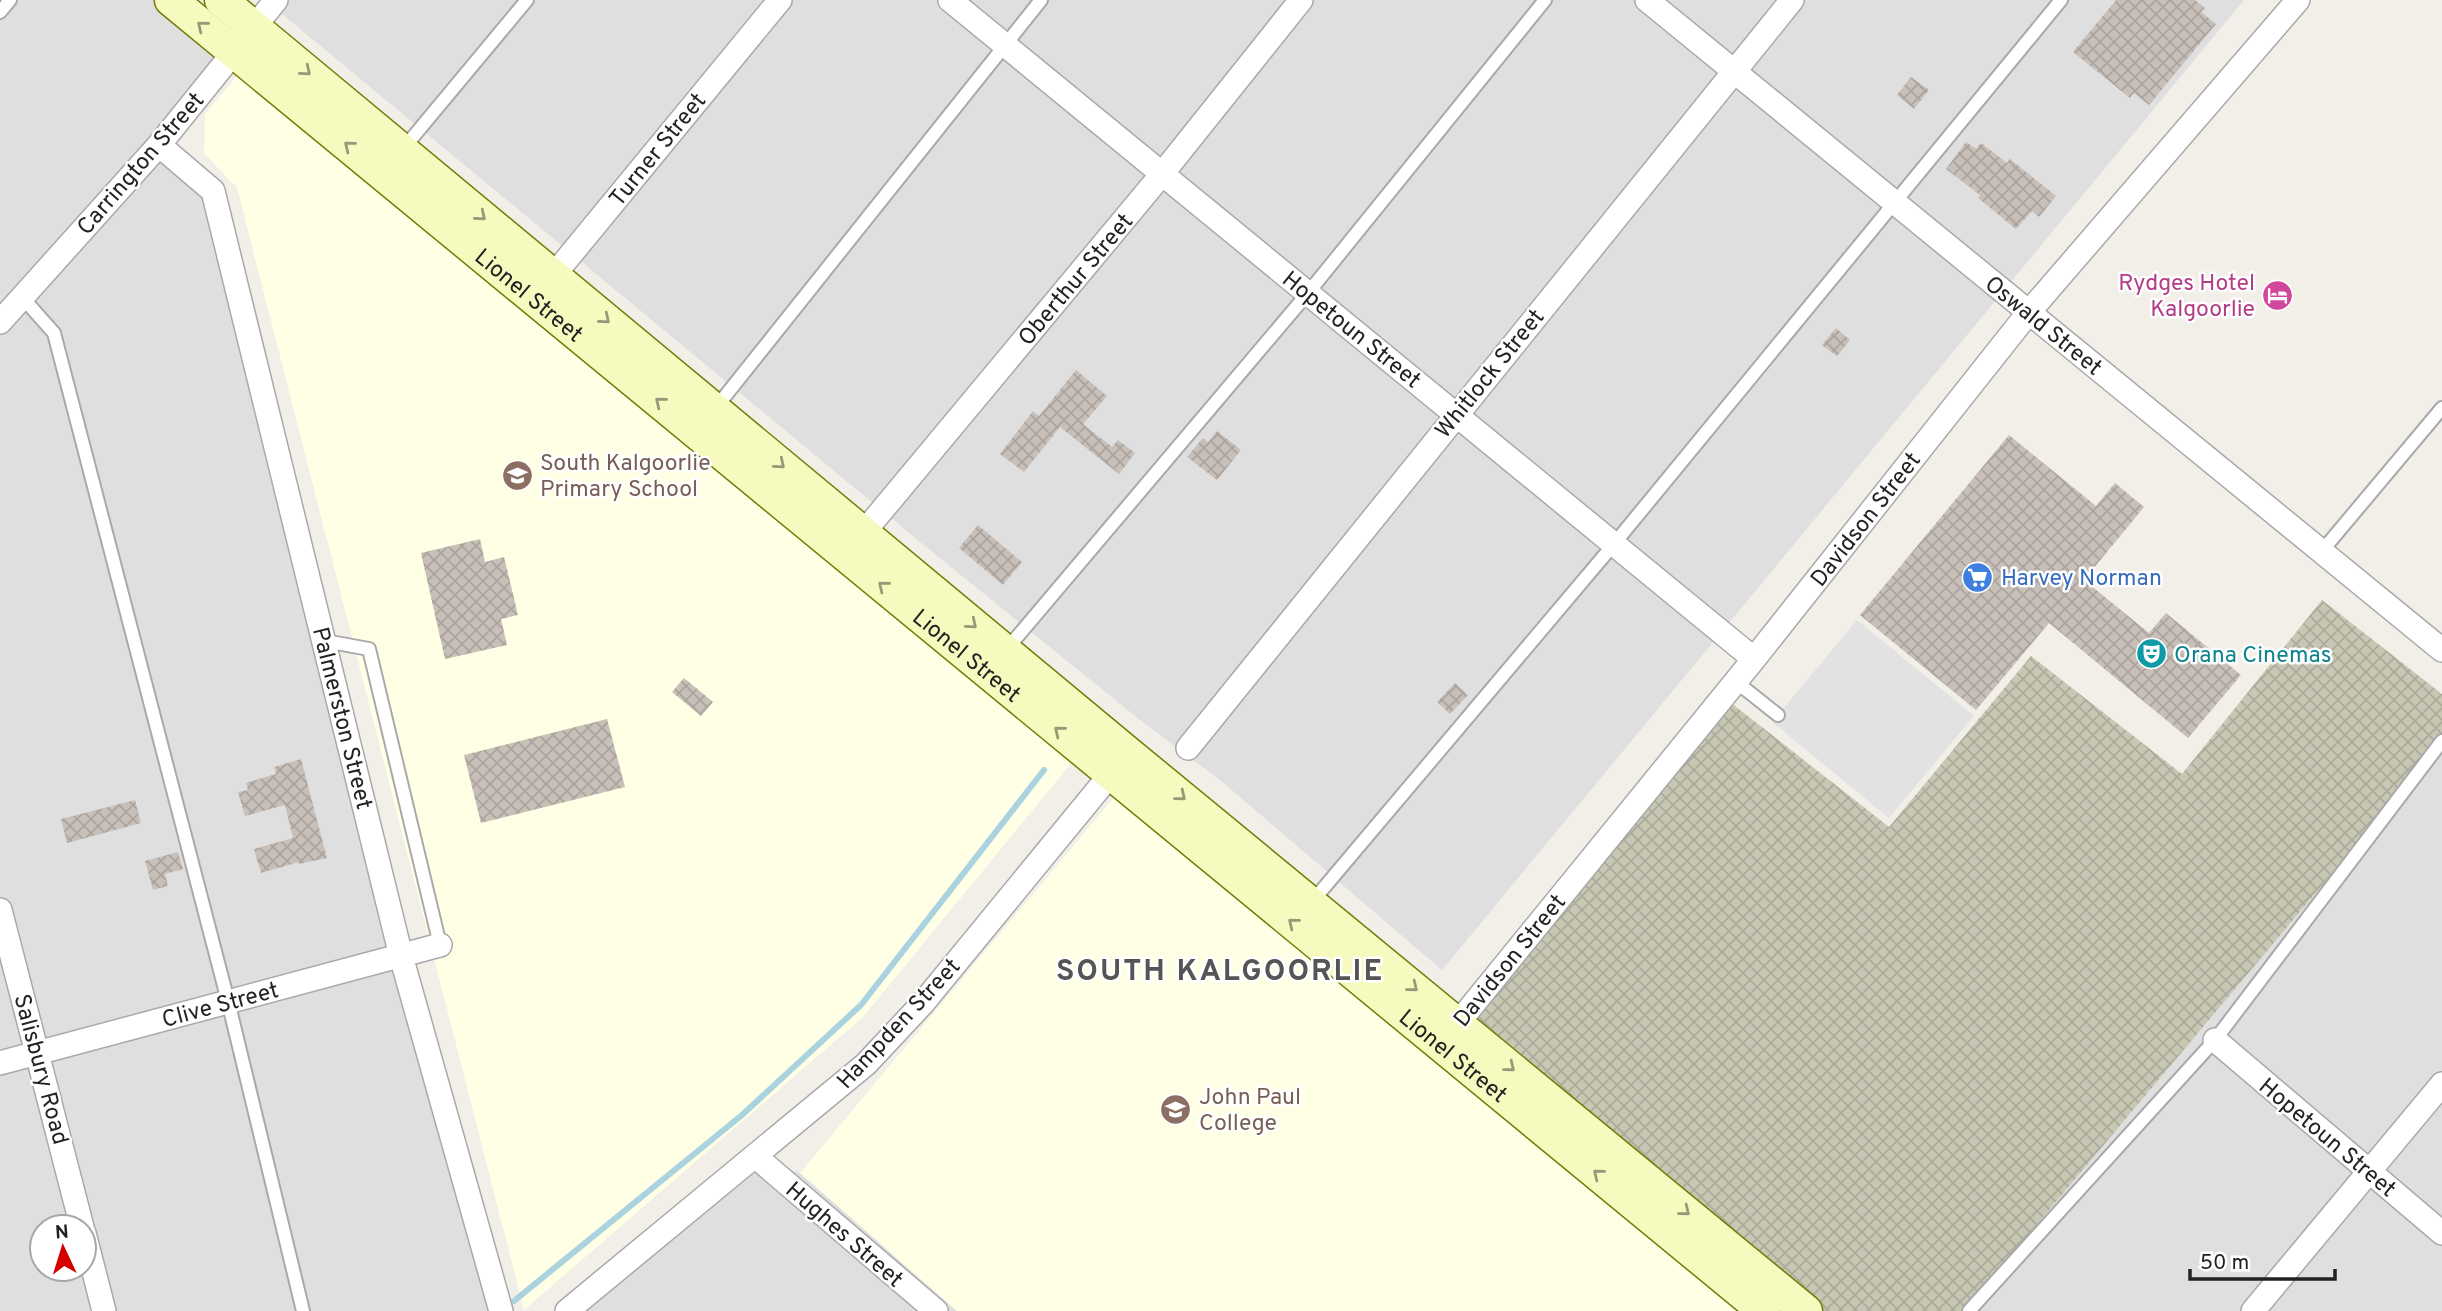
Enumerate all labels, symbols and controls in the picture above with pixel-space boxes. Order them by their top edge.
one-way arrow [198,22,211,34]
one-way arrow [298,63,311,75]
street label: Carrington Street [72,87,212,242]
street label: Turner Street [604,88,714,213]
one-way arrow [344,142,356,155]
one-way arrow [474,208,486,221]
street label: Oberthur Street [1013,208,1141,353]
street label: Lionel Street [468,244,588,350]
street label: Hopetoun Street [1275,266,1426,396]
place label: Rydges Hotel Kalgoorlie [2118,270,2255,325]
street label: Oswald Street [1978,271,2107,383]
hotel icon: Rydges Hotel Kalgoorlie [2261,278,2295,312]
street label: Whitlock Street [1430,304,1552,445]
one-way arrow [597,311,610,323]
one-way arrow [655,398,667,411]
street label: Davidson Street [1805,447,1929,594]
place label: South Kalgoorlie Primary School [540,450,711,505]
one-way arrow [773,456,785,469]
school or university icon: South Kalgoorlie Primary School [500,458,534,492]
supermarket icon: Harvey Norman [1961,560,1995,594]
place label: Harvey Norman [2001,565,2162,594]
one-way arrow [879,582,892,594]
street label: Lionel Street [905,604,1026,710]
one-way arrow [964,616,977,628]
street label: Palmerston Street [304,625,377,813]
theatre icon: Orana Cinemas [2134,637,2168,671]
place label: Orana Cinemas [2174,642,2331,671]
one-way arrow [1054,726,1066,739]
one-way arrow [1172,788,1185,800]
street label: Davidson Street [1448,889,1573,1034]
one-way arrow [1288,919,1301,931]
street label: Hampden Street [832,953,968,1096]
district label: SOUTH KALGOORLIE [1056,954,1384,991]
street label: Clive Street [159,977,282,1036]
one-way arrow [1406,979,1418,992]
street label: Salisbury Road [6,991,74,1148]
street label: Lionel Street [1392,1004,1512,1111]
one-way arrow [1501,1059,1514,1071]
street label: Hopetoun Street [2252,1073,2401,1205]
place label: John Paul College [1199,1084,1301,1139]
school or university icon: John Paul College [1159,1092,1193,1126]
one-way arrow [1594,1170,1607,1182]
street label: Hughes Street [778,1177,908,1295]
one-way arrow [1678,1203,1690,1216]
north arrow [28,1213,98,1283]
text: N [54,1221,70,1245]
scale bar [2190,1238,2335,1282]
text: 50 m [2200,1250,2249,1277]

